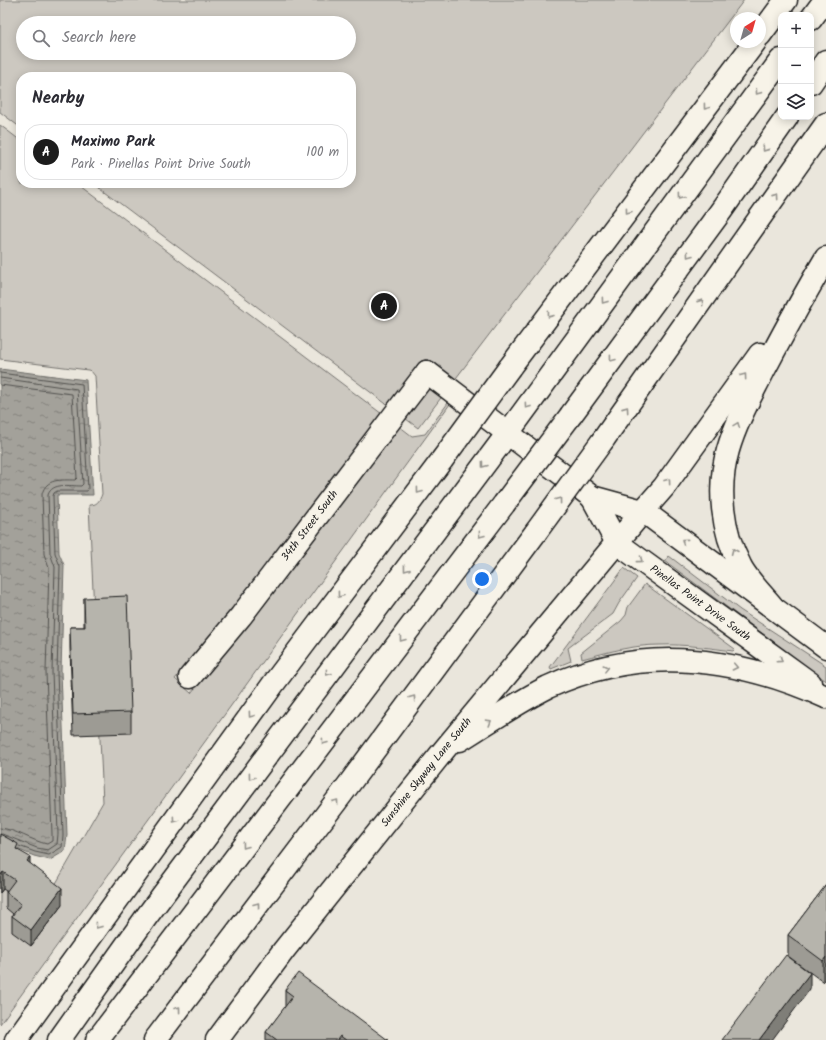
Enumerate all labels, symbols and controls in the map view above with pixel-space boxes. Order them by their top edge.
north arrow [730,12,766,48]
map controls [778,12,814,120]
button: + [778,12,814,48]
search box [16,16,356,60]
text: Search here [62,26,136,50]
icon: search [30,27,52,49]
button: − [778,48,814,84]
button: layers [778,84,814,120]
text: Nearby [32,85,84,112]
one-way arrow [756,87,763,94]
one-way arrow [704,102,711,109]
text: Maximo Park [71,130,155,154]
text: A [42,142,50,163]
text: 100 m [306,142,339,163]
one-way arrow [762,145,770,152]
text: Park · Pinellas Point Drive South [71,154,251,175]
one-way arrow [679,192,686,199]
one-way arrow [771,193,778,200]
one-way arrow [626,206,633,213]
one-way arrow [687,250,694,257]
pin: A [371,291,397,321]
one-way arrow [602,297,609,304]
one-way arrow [696,300,703,307]
one-way arrow [548,310,555,317]
one-way arrow [610,355,617,362]
one-way arrow [739,373,747,380]
one-way arrow [525,402,532,409]
one-way arrow [621,406,628,413]
one-way arrow [732,422,740,429]
one-way arrow [482,460,489,467]
one-way arrow [663,478,671,485]
street label: 34th Street South [277,486,343,565]
one-way arrow [416,486,423,493]
one-way arrow [554,498,561,505]
one-way arrow [479,531,486,538]
one-way arrow [681,538,688,546]
one-way arrow [730,548,738,555]
one-way arrow [636,555,643,562]
street label: Pinellas Point Drive South [646,560,754,646]
one-way arrow [404,564,411,571]
your location [472,569,492,589]
one-way arrow [338,590,345,597]
one-way arrow [400,634,407,641]
one-way arrow [775,656,782,663]
one-way arrow [732,662,738,670]
one-way arrow [602,664,609,673]
one-way arrow [326,669,333,676]
one-way arrow [408,695,415,702]
one-way arrow [248,711,256,718]
street label: Sunshine Skyway Lane South [377,713,477,831]
one-way arrow [485,720,492,727]
one-way arrow [321,738,328,745]
one-way arrow [248,773,255,780]
one-way arrow [331,799,338,806]
one-way arrow [172,816,179,823]
one-way arrow [243,841,250,848]
one-way arrow [252,903,259,910]
one-way arrow [96,921,103,928]
one-way arrow [174,1006,181,1013]

